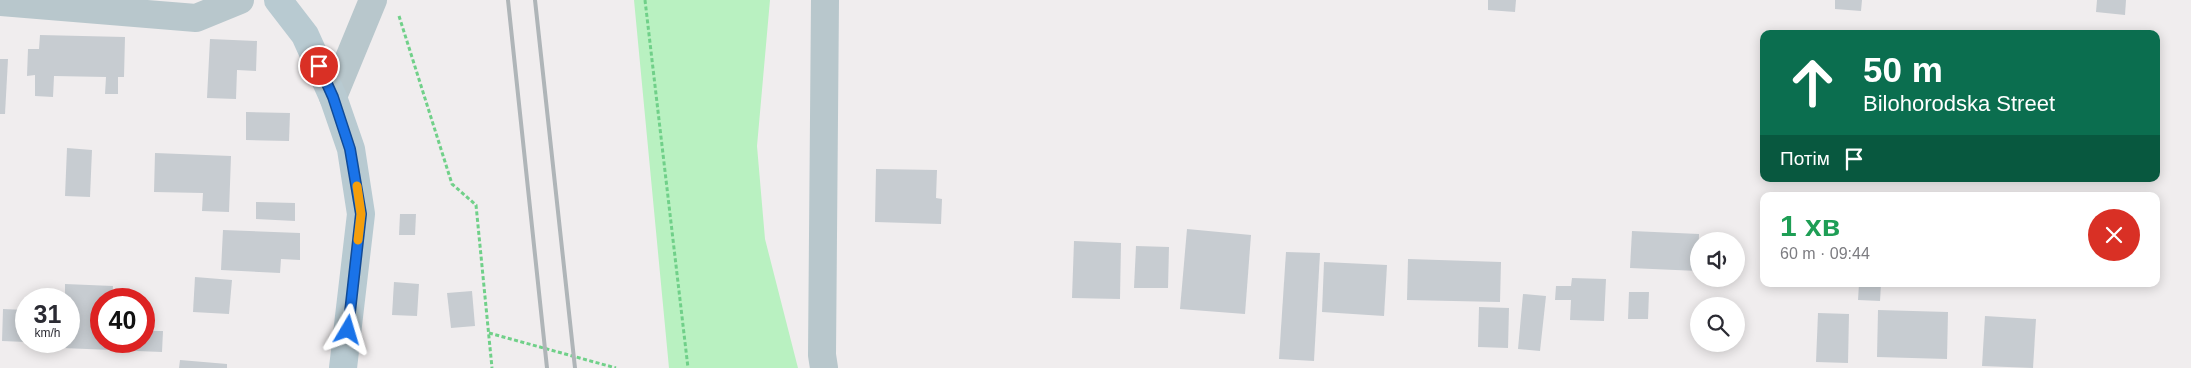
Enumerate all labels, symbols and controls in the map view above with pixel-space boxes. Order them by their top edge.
pin [298,45,340,87]
icon: ahead [1780,50,1845,115]
text: 50 m [1863,50,1943,89]
icon: arrive [305,52,333,80]
text: Bilohorodska Street [1863,91,2055,116]
icon: arrive [1840,145,1868,173]
text: Потім [1780,148,1830,169]
text: 1 хв [1780,209,1840,242]
button: close [2088,209,2140,261]
map controls [1690,232,1745,352]
button: sound [1690,232,1745,287]
text: 60 m · 09:44 [1780,245,1870,262]
speed limit sign: 40 [90,288,155,353]
button: search [1690,297,1745,352]
text: 31 [34,300,61,328]
position arrow [321,303,373,355]
text: km/h [34,326,61,340]

